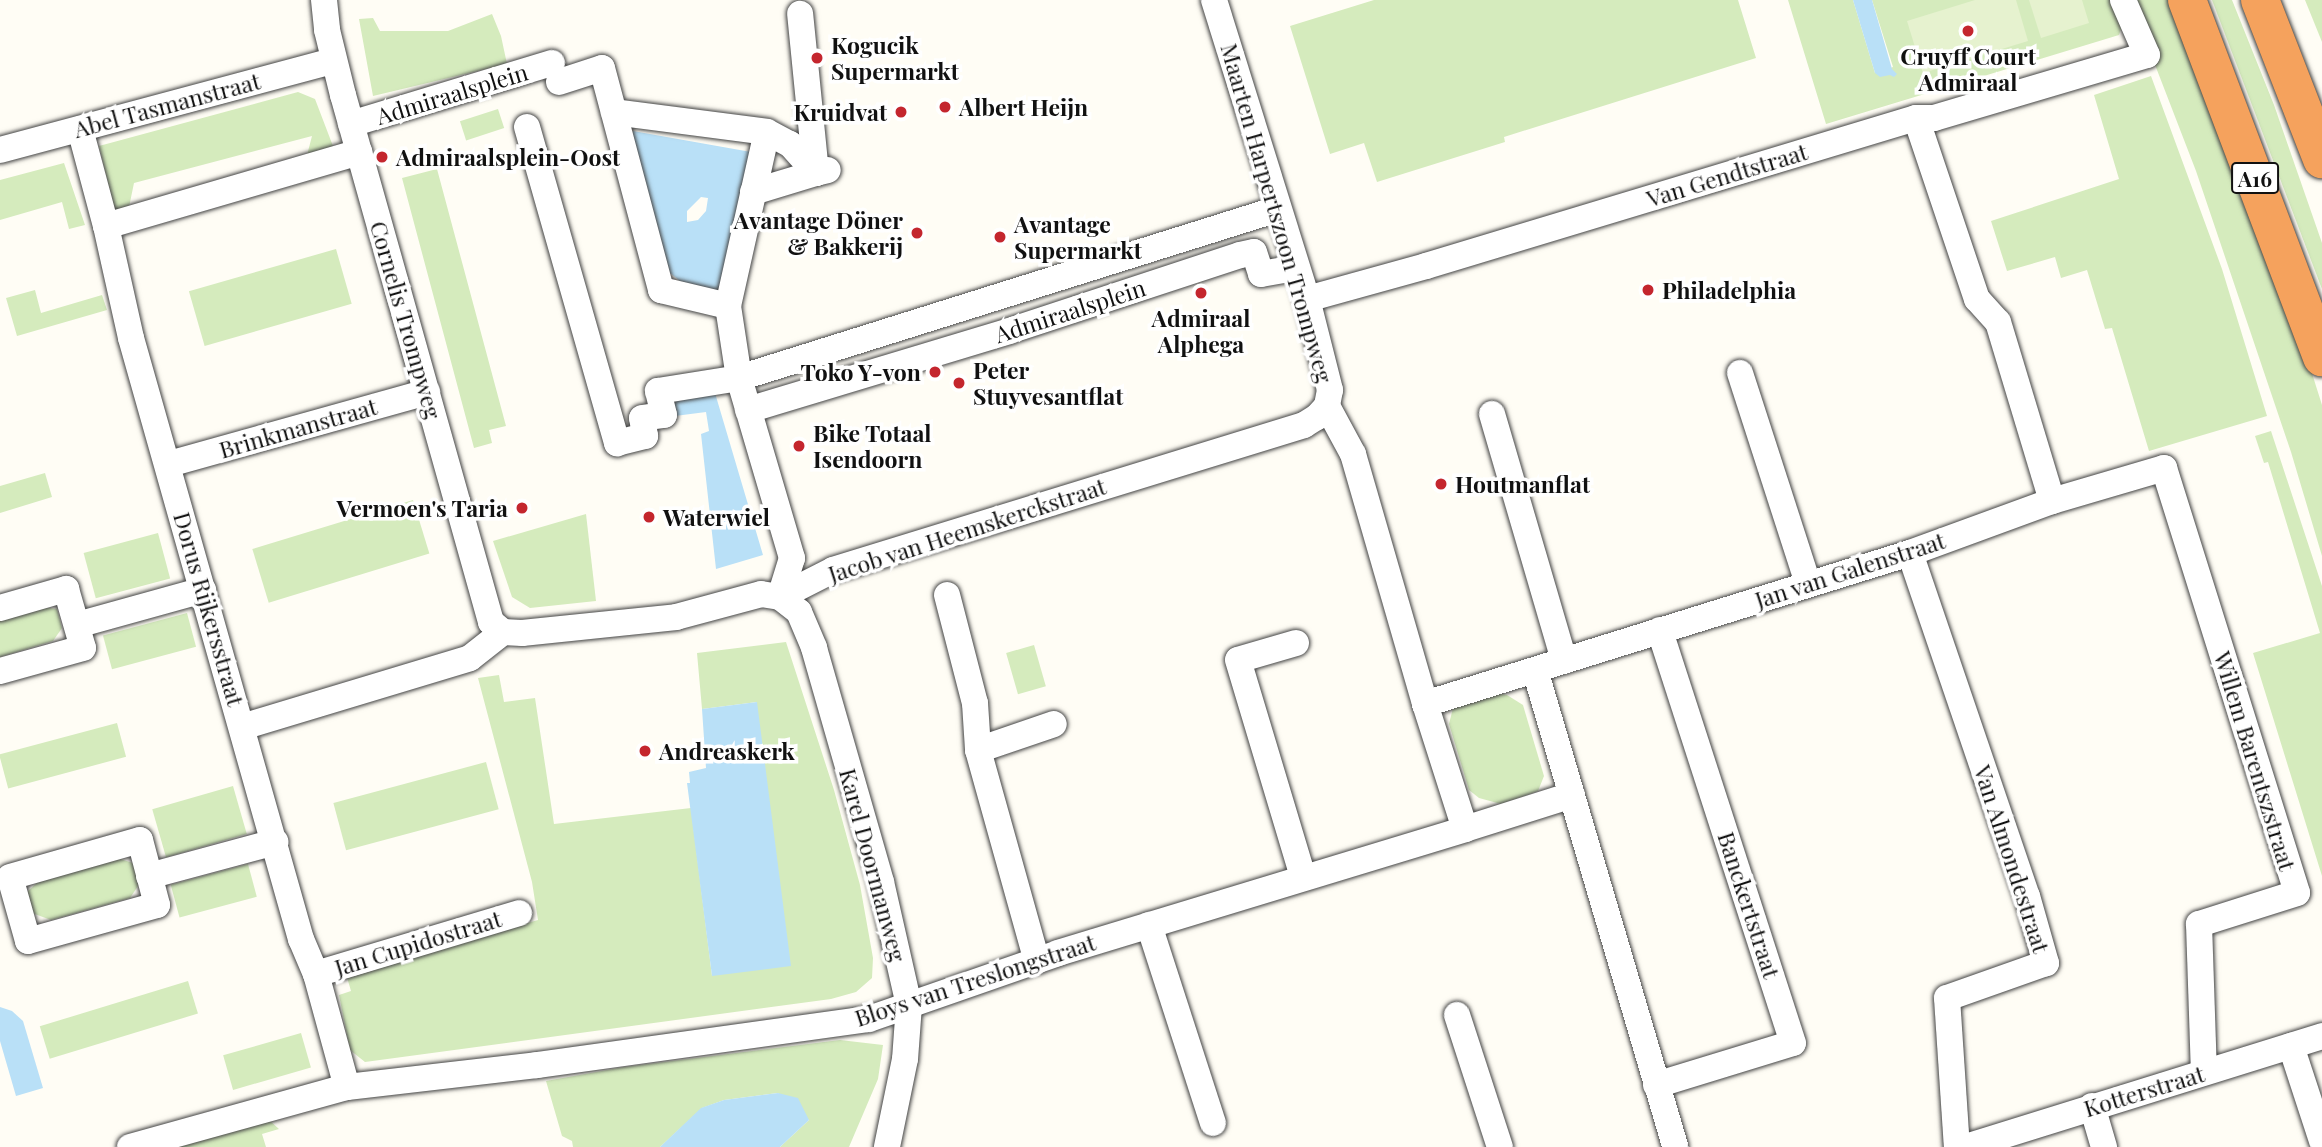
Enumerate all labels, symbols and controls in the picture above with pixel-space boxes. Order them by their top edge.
marker: Cruyff Court Admiraal [1960,23,1976,39]
place label: Kogucik Supermarkt [831,31,959,85]
street label: Maarten Harpertszoon Trompweg [1215,40,1339,386]
place label: Cruyff Court Admiraal [1900,42,2036,96]
marker: Kogucik Supermarkt [809,50,825,66]
street label: Admiraalsplein [373,58,531,130]
street label: Abel Tasmanstraat [71,67,263,143]
place label: Albert Heijn [959,93,1088,121]
place label: Kruidvat [793,98,887,126]
marker: Albert Heijn [937,99,953,115]
marker: Kruidvat [893,104,909,120]
street label: Van Gendtstraat [1643,137,1811,213]
place label: Admiraalsplein-Oost [396,143,620,171]
marker: Admiraalsplein-Oost [374,149,390,165]
road number: A16 [2230,160,2280,196]
place label: Avantage Döner & Bakkerij [734,206,903,260]
place label: Avantage Supermarkt [1014,210,1142,264]
street label: Cornelis Trompweg [364,218,448,422]
marker: Avantage Döner & Bakkerij [909,225,925,241]
marker: Avantage Supermarkt [992,229,1008,245]
street label: Admiraalsplein [991,274,1149,348]
place label: Philadelphia [1662,276,1796,304]
marker: Philadelphia [1640,282,1656,298]
marker: Admiraal Alphega [1193,285,1209,301]
place label: Admiraal Alphega [1152,304,1250,358]
place label: Peter Stuyvesantflat [973,356,1123,410]
place label: Toko Y-von [800,358,921,386]
marker: Toko Y-von [927,364,943,380]
marker: Peter Stuyvesantflat [951,375,967,391]
street label: Brinkmanstraat [216,392,380,464]
place label: Bike Totaal Isendoorn [813,419,932,473]
marker: Bike Totaal Isendoorn [791,438,807,454]
place label: Houtmanflat [1455,470,1590,498]
street label: Jacob van Heemskerckstraat [824,472,1110,588]
marker: Houtmanflat [1433,476,1449,492]
place label: Vermoen's Taria [336,494,508,522]
marker: Vermoen's Taria [514,500,530,516]
place label: Waterwiel [663,503,770,531]
street label: Dorus Rijkersstraat [168,509,250,709]
marker: Waterwiel [641,509,657,525]
street label: Jan van Galenstraat [1751,526,1949,614]
street label: Willem Barentszstraat [2209,648,2301,874]
place label: Andreaskerk [659,737,795,765]
marker: Andreaskerk [637,743,653,759]
street label: Van Almondestraat [1969,761,2055,957]
street label: Karel Doormanweg [834,765,912,965]
street label: Banckertstraat [1712,828,1786,982]
street label: Jan Cupidostraat [331,905,505,981]
street label: Bloys van Treslongstraat [851,928,1099,1032]
street label: Kotterstraat [2080,1060,2208,1122]

